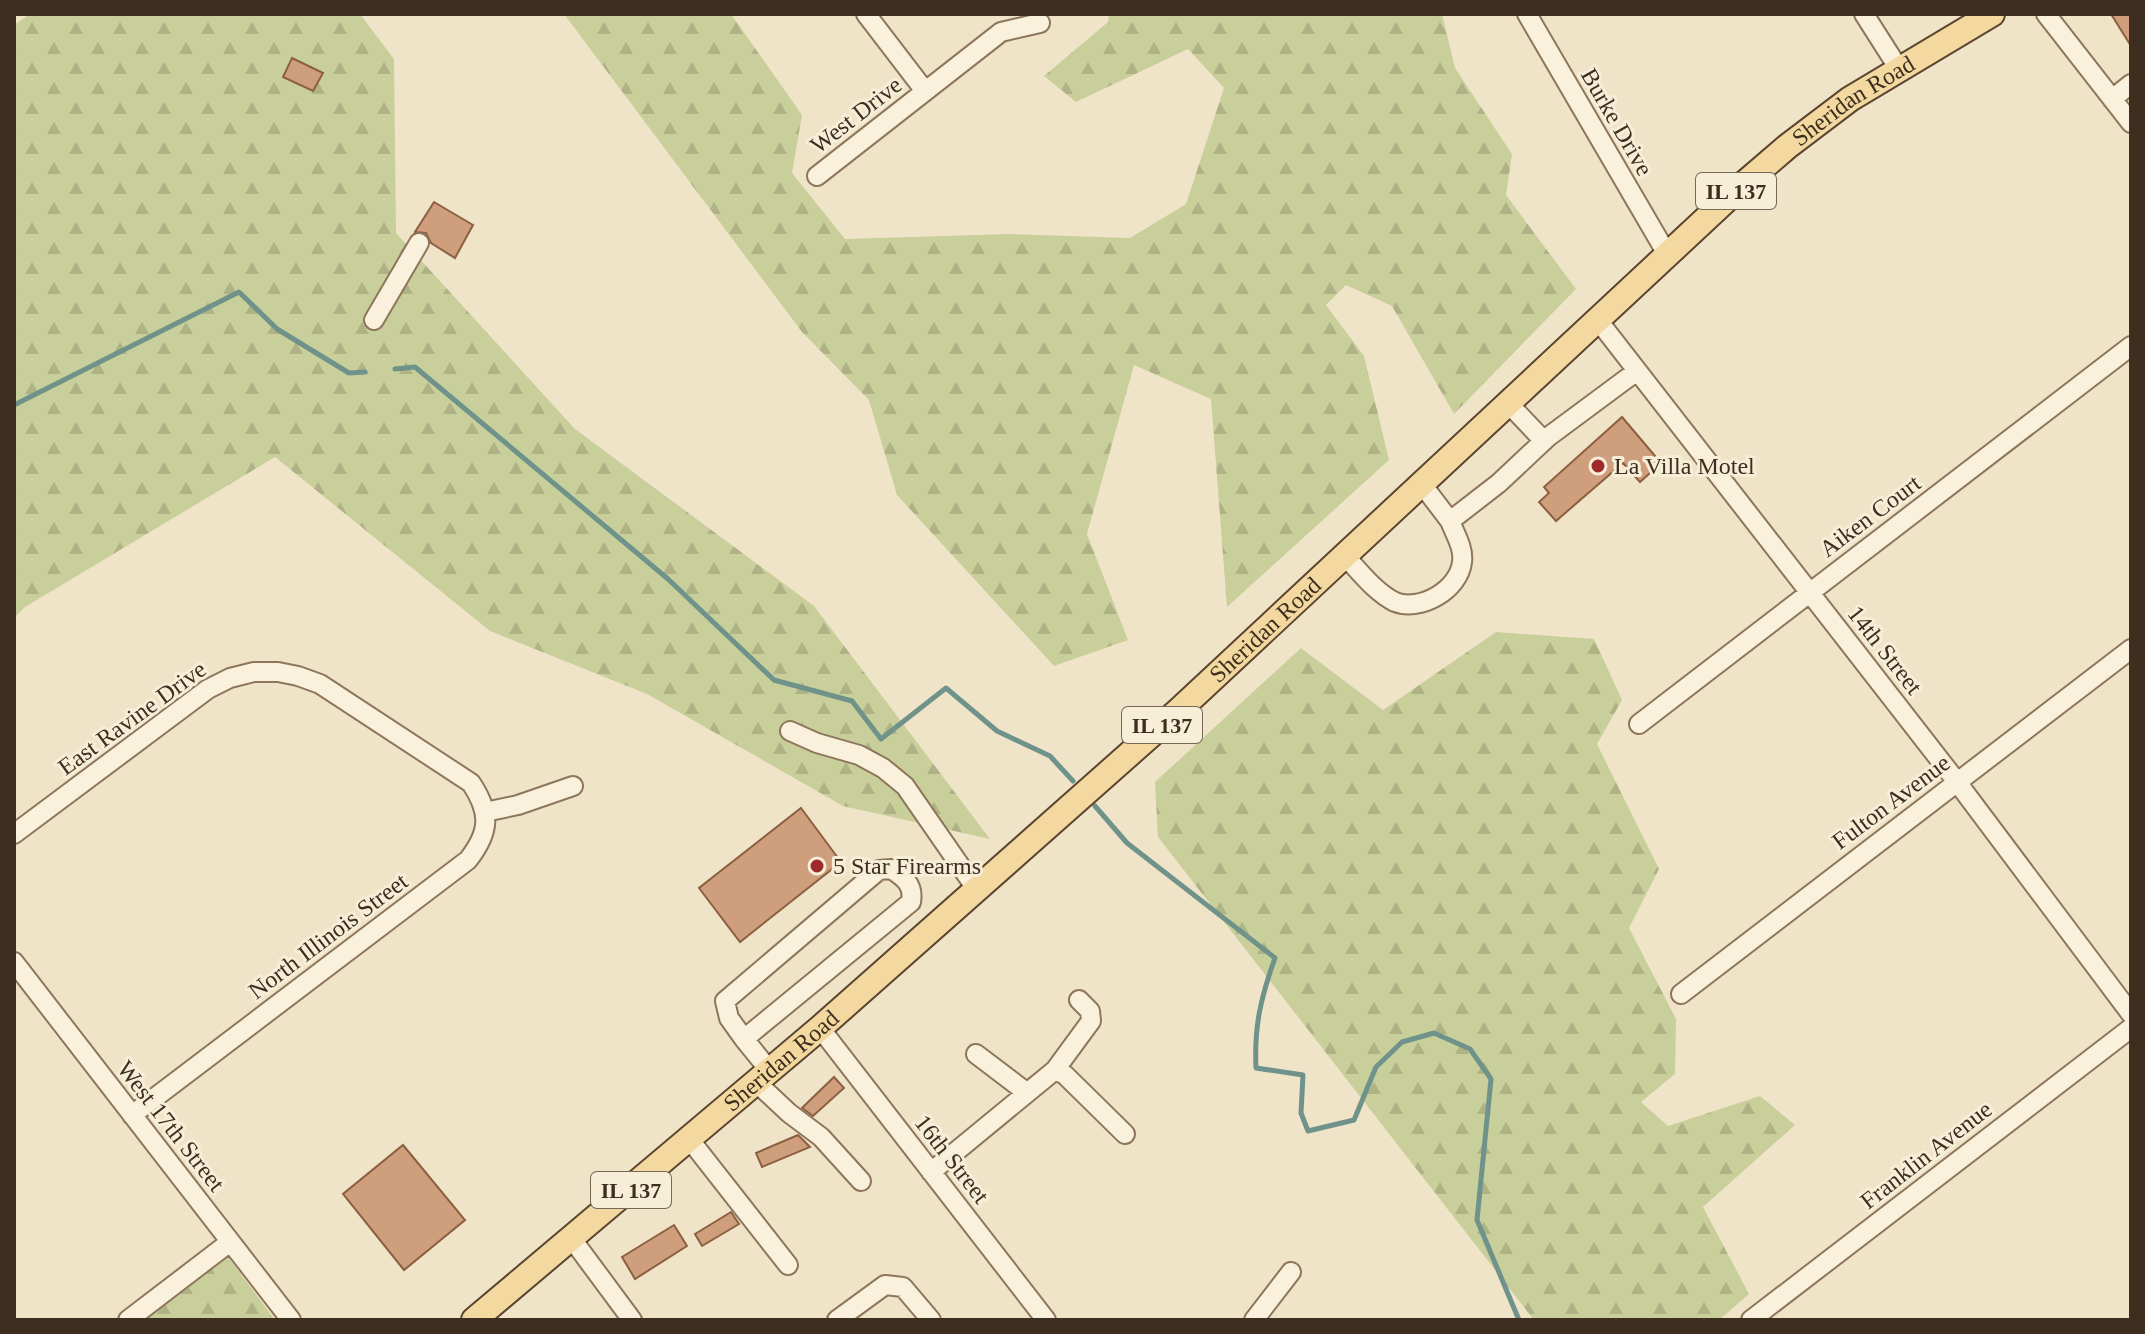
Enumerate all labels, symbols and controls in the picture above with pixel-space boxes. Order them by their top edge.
street label: Sheridan Road [1787,50,1919,151]
street label: Burke Drive [1576,64,1658,180]
street label: West Drive [805,71,907,159]
road number: IL 137 [1696,173,1776,209]
place label: La Villa Motel [1614,453,1755,479]
marker: La Villa Motel [1589,457,1607,475]
street label: Aiken Court [1815,470,1926,562]
street label: Sheridan Road [1204,572,1326,688]
street label: 14th Street [1843,601,1928,699]
street label: East Ravine Drive [53,656,211,780]
road number: IL 137 [1122,707,1202,743]
street label: Fulton Avenue [1827,749,1955,855]
place label: 5 Star Firearms [833,853,981,879]
marker: 5 Star Firearms [808,857,826,875]
street label: North Illinois Street [244,868,413,1004]
street label: Sheridan Road [719,1005,844,1116]
street label: West 17th Street [112,1056,230,1197]
street label: Franklin Avenue [1855,1096,1997,1214]
street label: 16th Street [910,1110,995,1208]
road number: IL 137 [591,1172,671,1208]

